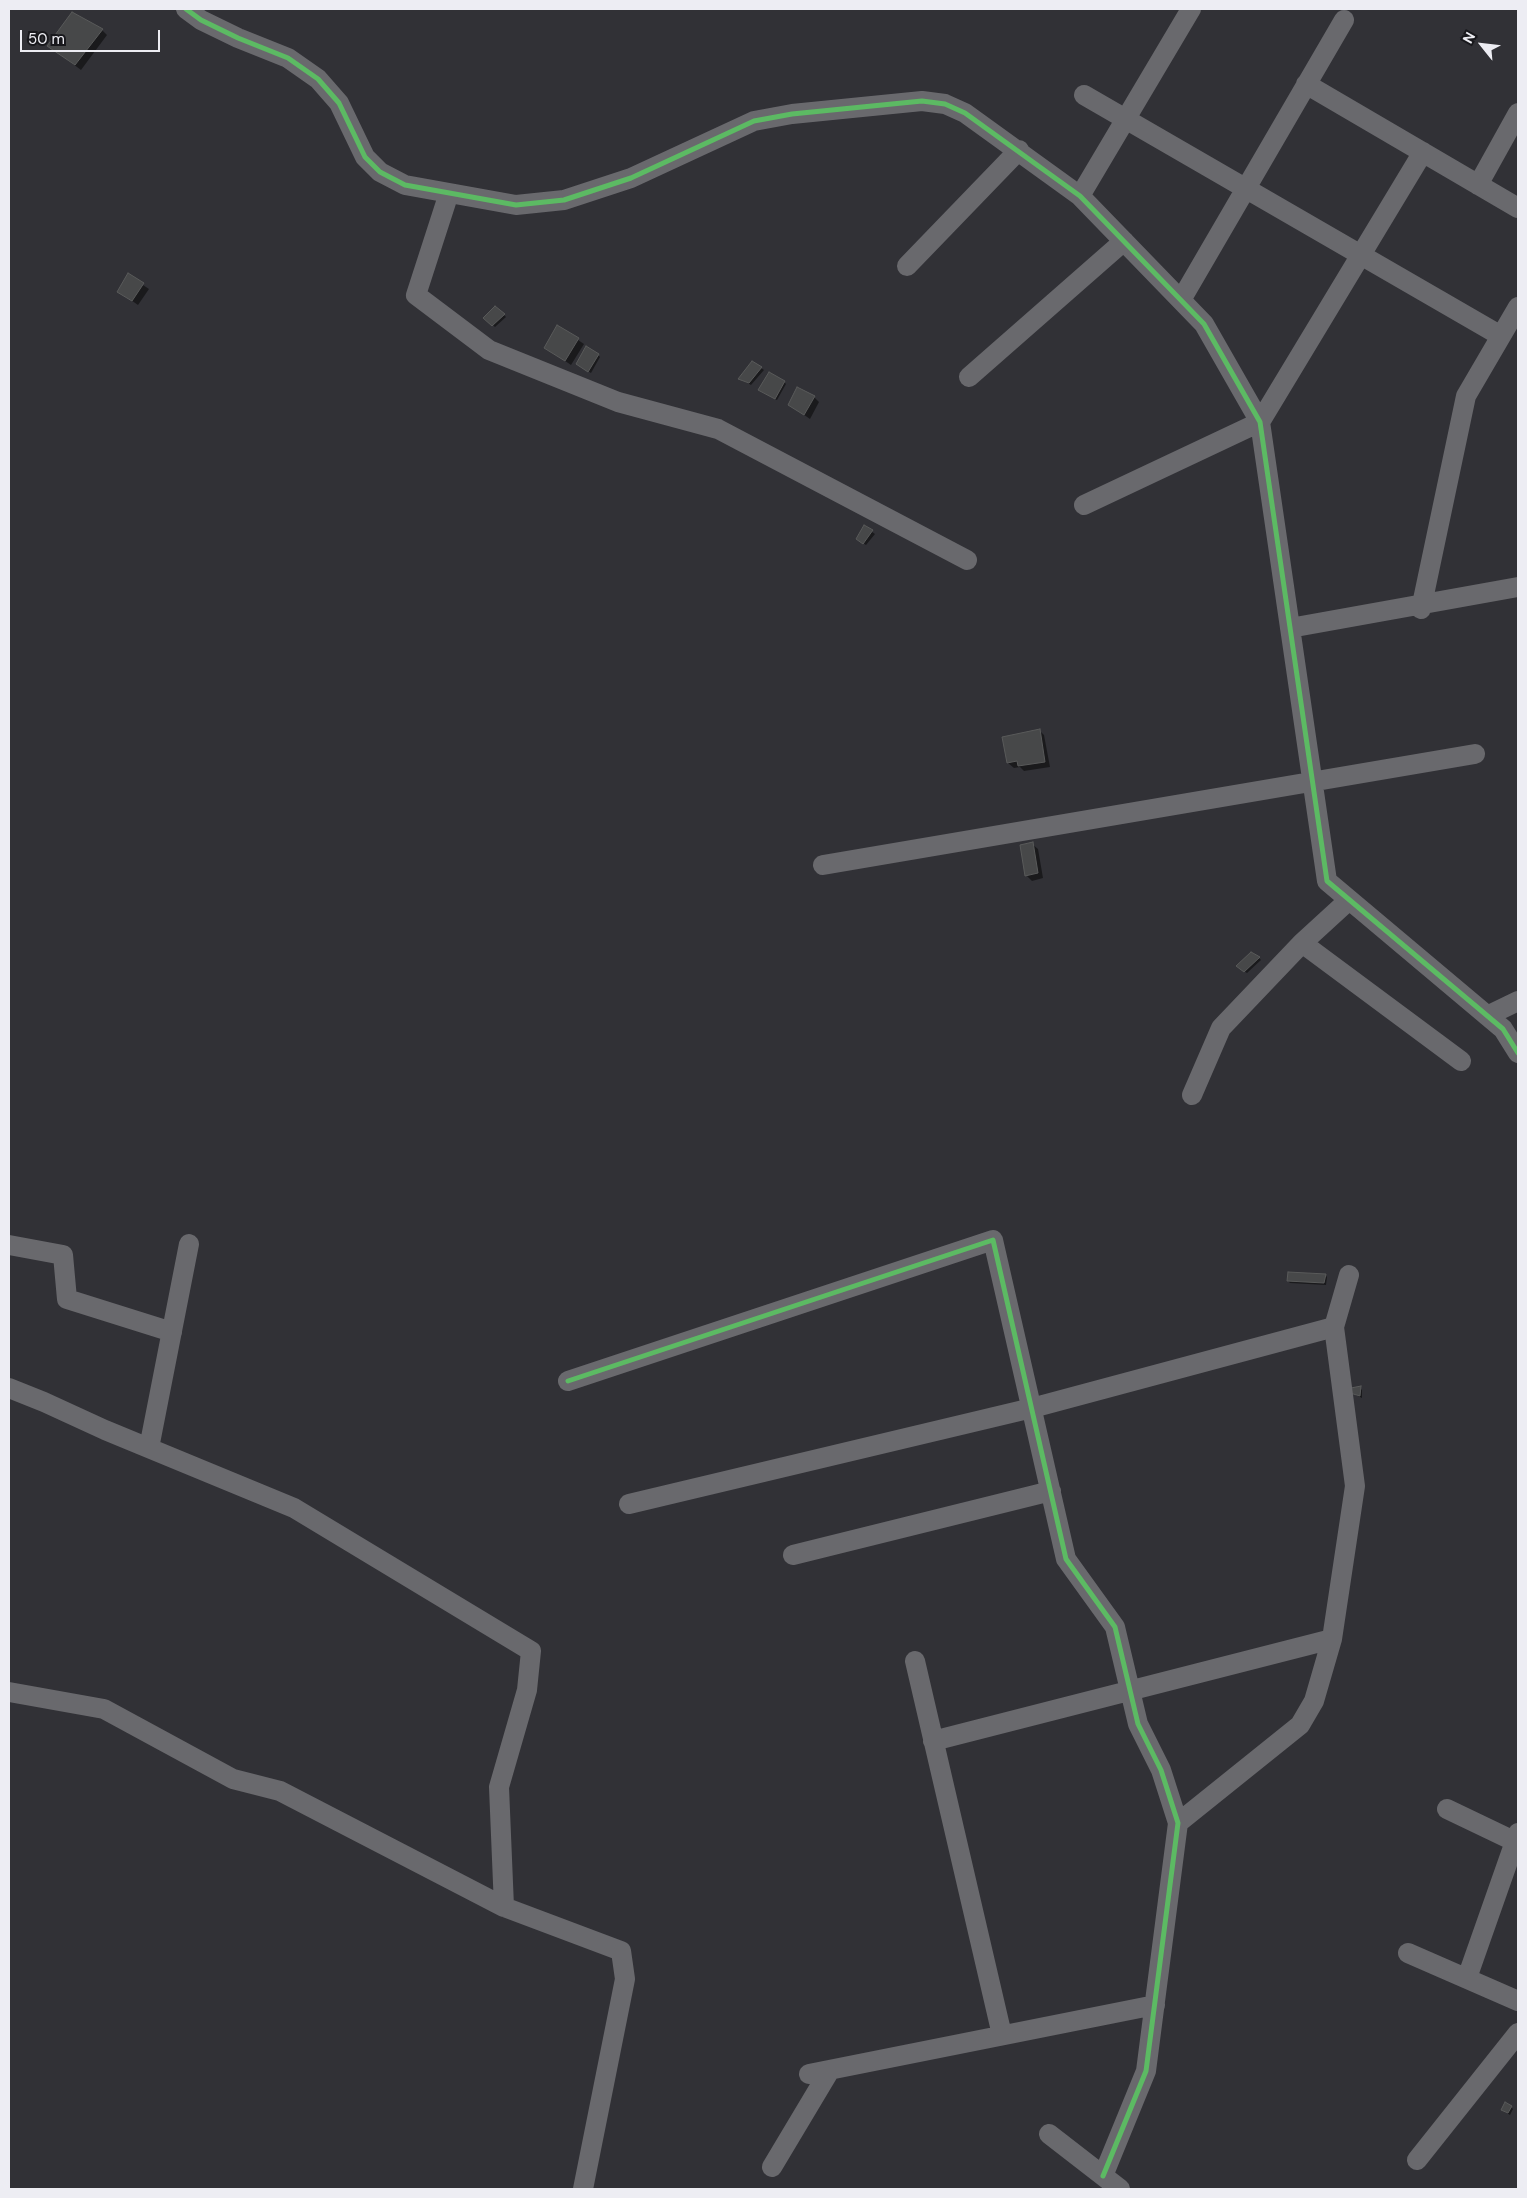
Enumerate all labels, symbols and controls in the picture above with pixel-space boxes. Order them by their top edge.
scale bar [22,20,162,52]
north arrow [1457,20,1507,70]
text: 50 m [28,29,65,49]
text: N [1459,29,1479,47]

